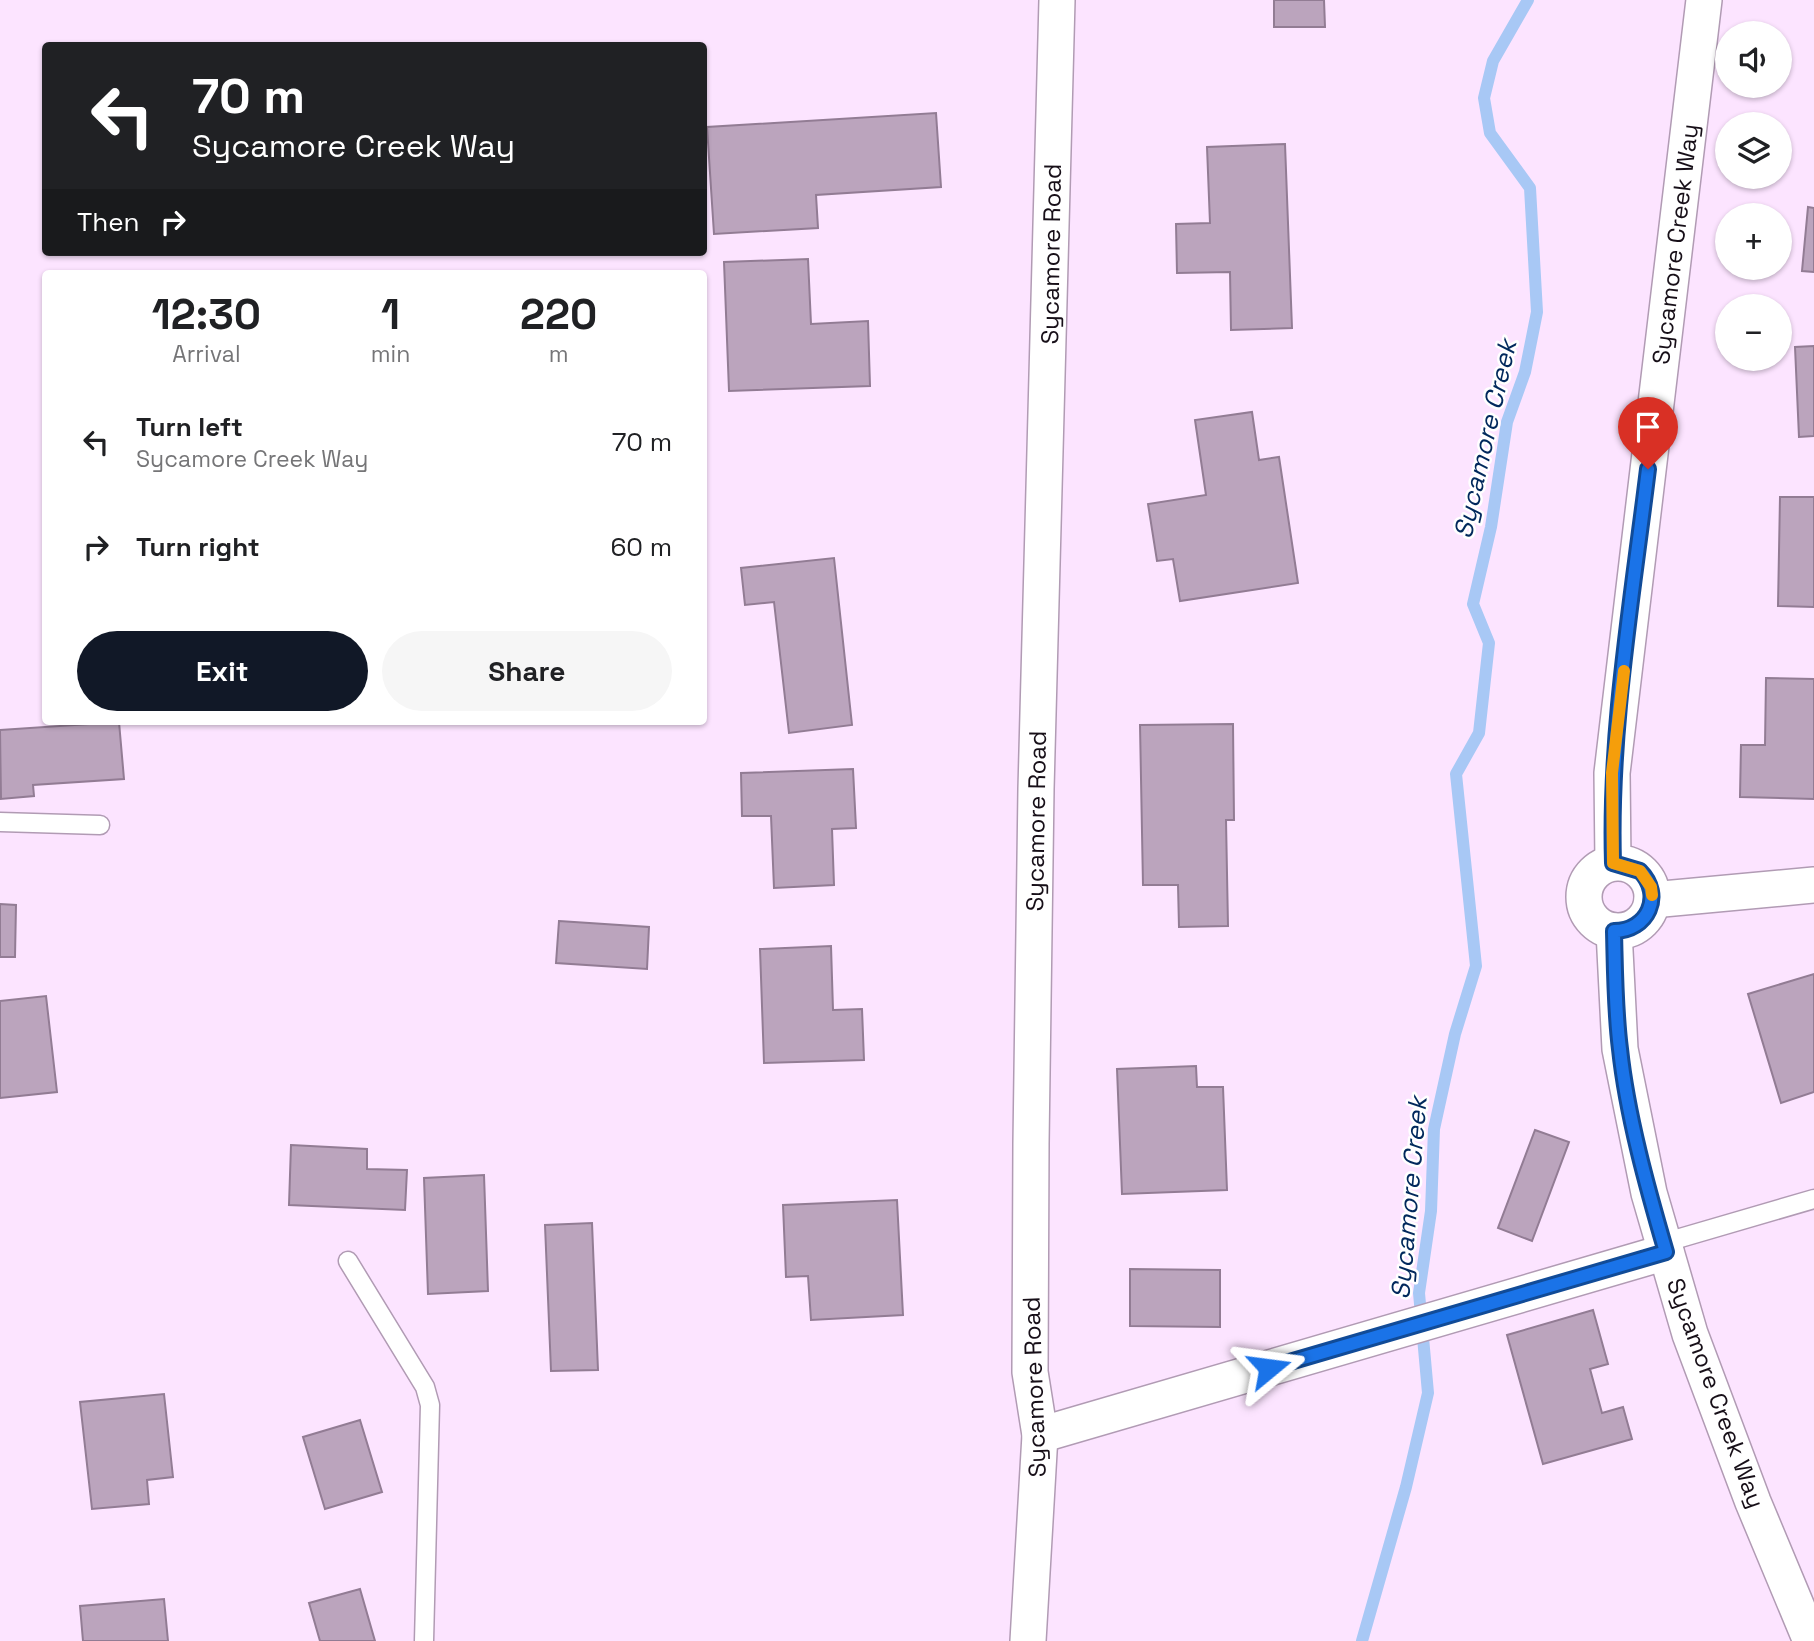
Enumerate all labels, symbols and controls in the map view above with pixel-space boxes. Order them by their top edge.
map controls [1715,21,1792,371]
button: sound [1715,21,1792,98]
text: 70 m [192,65,305,127]
icon: left [77,70,168,161]
button: layers [1715,112,1792,189]
street label: Sycamore Creek Way [1645,122,1705,366]
text: Sycamore Creek Way [192,126,515,166]
street label: Sycamore Road [1034,163,1068,345]
icon: right [154,203,192,241]
button: + [1715,203,1792,280]
text: Then [77,205,140,239]
text: 12:30 [152,288,261,341]
text: 1 [381,288,400,341]
text: 220 [520,288,597,341]
button: − [1715,294,1792,371]
water label: Sycamore Creek [1446,333,1525,542]
text: Arrival [172,339,241,369]
text: min [371,339,410,369]
text: m [549,339,569,369]
pin [1618,397,1678,469]
icon: arrive [1629,408,1667,446]
text: Turn left [136,410,243,444]
icon: left [77,423,115,461]
text: 70 m [612,425,672,459]
text: Sycamore Creek Way [136,444,368,474]
icon: right [77,528,115,566]
text: Turn right [136,530,260,564]
text: 60 m [610,530,672,564]
button: Exit [77,631,368,711]
button: Share [382,631,672,711]
street label: Sycamore Road [1019,730,1053,912]
water label: Sycamore Creek [1383,1092,1435,1301]
street label: Sycamore Creek Way [1660,1274,1772,1512]
street label: Sycamore Road [1015,1296,1053,1478]
position arrow [1232,1331,1306,1405]

